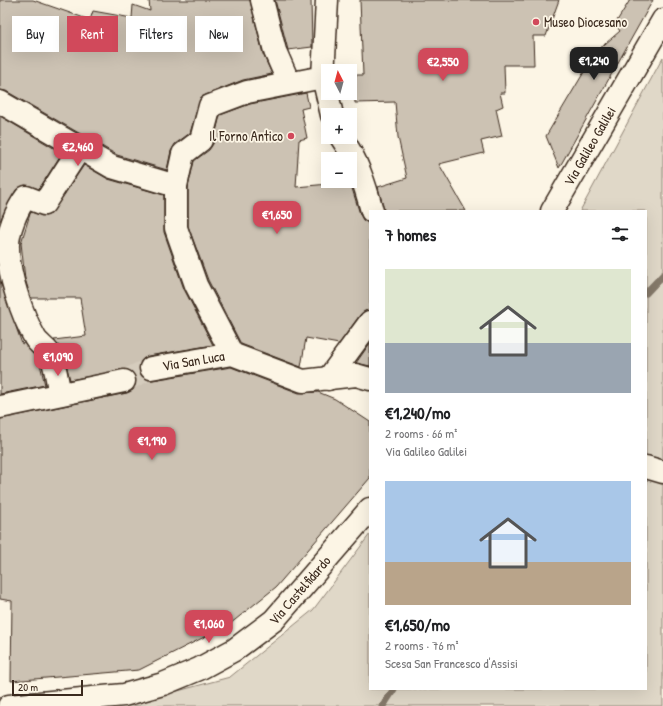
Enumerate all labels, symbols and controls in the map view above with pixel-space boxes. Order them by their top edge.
place label: Museo Diocesano [544,12,627,31]
chip: Buy [12,16,59,52]
chip: Rent [67,16,118,52]
chip: Filters [126,16,187,52]
chip: New [195,16,243,52]
marker: Museo Diocesano [531,17,541,27]
pin: €1,240 [561,47,627,81]
pin: €2,550 [410,48,476,82]
text: €1,240 [579,51,609,69]
text: €2,550 [427,52,459,70]
north arrow [321,64,357,100]
map controls [321,64,357,188]
street label: Via Galileo Galilei [559,103,620,189]
button: + [321,108,357,144]
place label: Il Forno Antico [209,126,283,145]
marker: Il Forno Antico [286,131,296,141]
pin: €2,460 [45,133,111,167]
text: €2,460 [63,137,93,155]
button: − [321,152,357,188]
pin: €1,650 [244,201,310,235]
text: €1,650 [262,205,292,223]
text: 7 homes [385,223,436,246]
icon: filters [609,223,631,245]
icon: home [472,295,544,367]
pin: €1,090 [25,343,91,377]
street label: Via San Luca [161,345,226,375]
text: €1,090 [43,347,73,365]
text: €1,240/mo [385,401,450,424]
text: 2 rooms · 66 m² [385,424,457,442]
pin: €1,190 [119,427,185,461]
text: €1,190 [138,431,166,449]
text: Via Galileo Galilei [385,442,467,460]
icon: home [472,507,544,579]
street label: Via Castelfidardo [264,551,335,629]
pin: €1,060 [176,610,242,644]
text: €1,650/mo [385,613,450,636]
text: €1,060 [194,614,224,632]
text: 2 rooms · 76 m² [385,636,458,654]
text: Scesa San Francesco d'Assisi [385,654,518,672]
scale bar [12,678,83,697]
text: 20 m [18,680,38,694]

